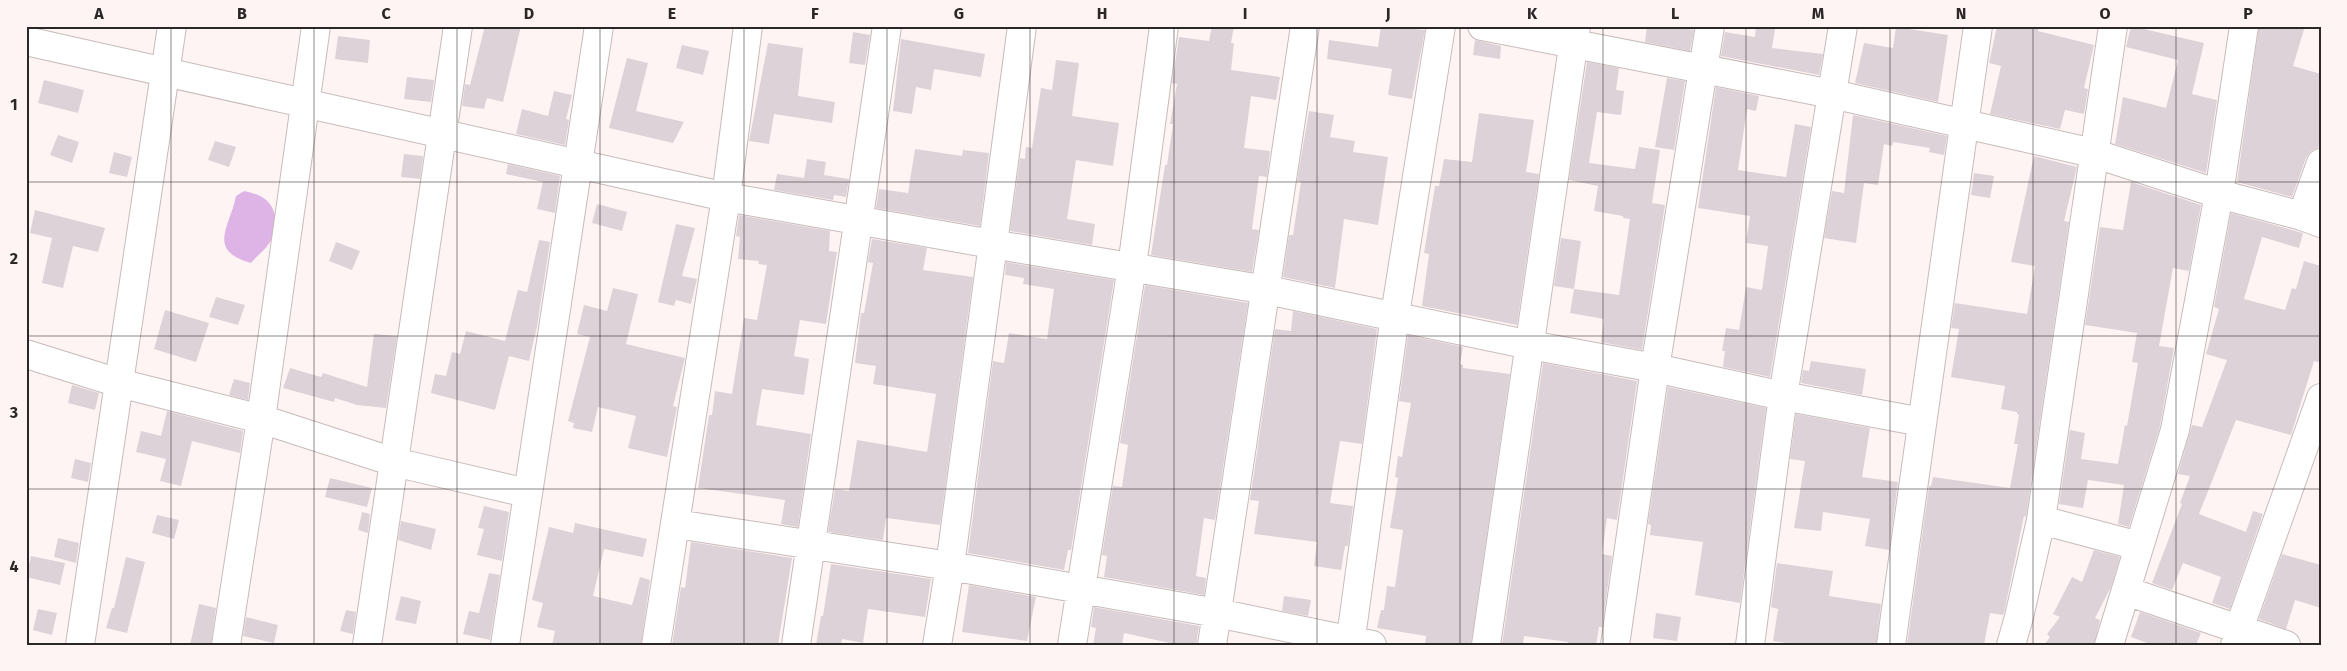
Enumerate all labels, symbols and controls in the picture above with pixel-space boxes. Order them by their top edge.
text: A [93,4,104,23]
text: B [237,4,247,23]
text: C [381,4,391,23]
text: D [524,4,534,23]
text: E [668,4,676,23]
text: F [811,4,819,23]
text: G [954,4,964,23]
text: H [1097,4,1107,23]
text: I [1243,4,1247,23]
text: J [1384,4,1391,23]
text: K [1527,4,1538,23]
text: L [1671,4,1679,23]
text: M [1812,4,1825,23]
text: N [1956,4,1966,23]
text: O [2099,4,2111,23]
text: P [2243,4,2253,23]
text: 1 [10,95,18,114]
text: 2 [10,249,18,268]
text: 3 [9,403,18,422]
text: 4 [9,557,19,576]

